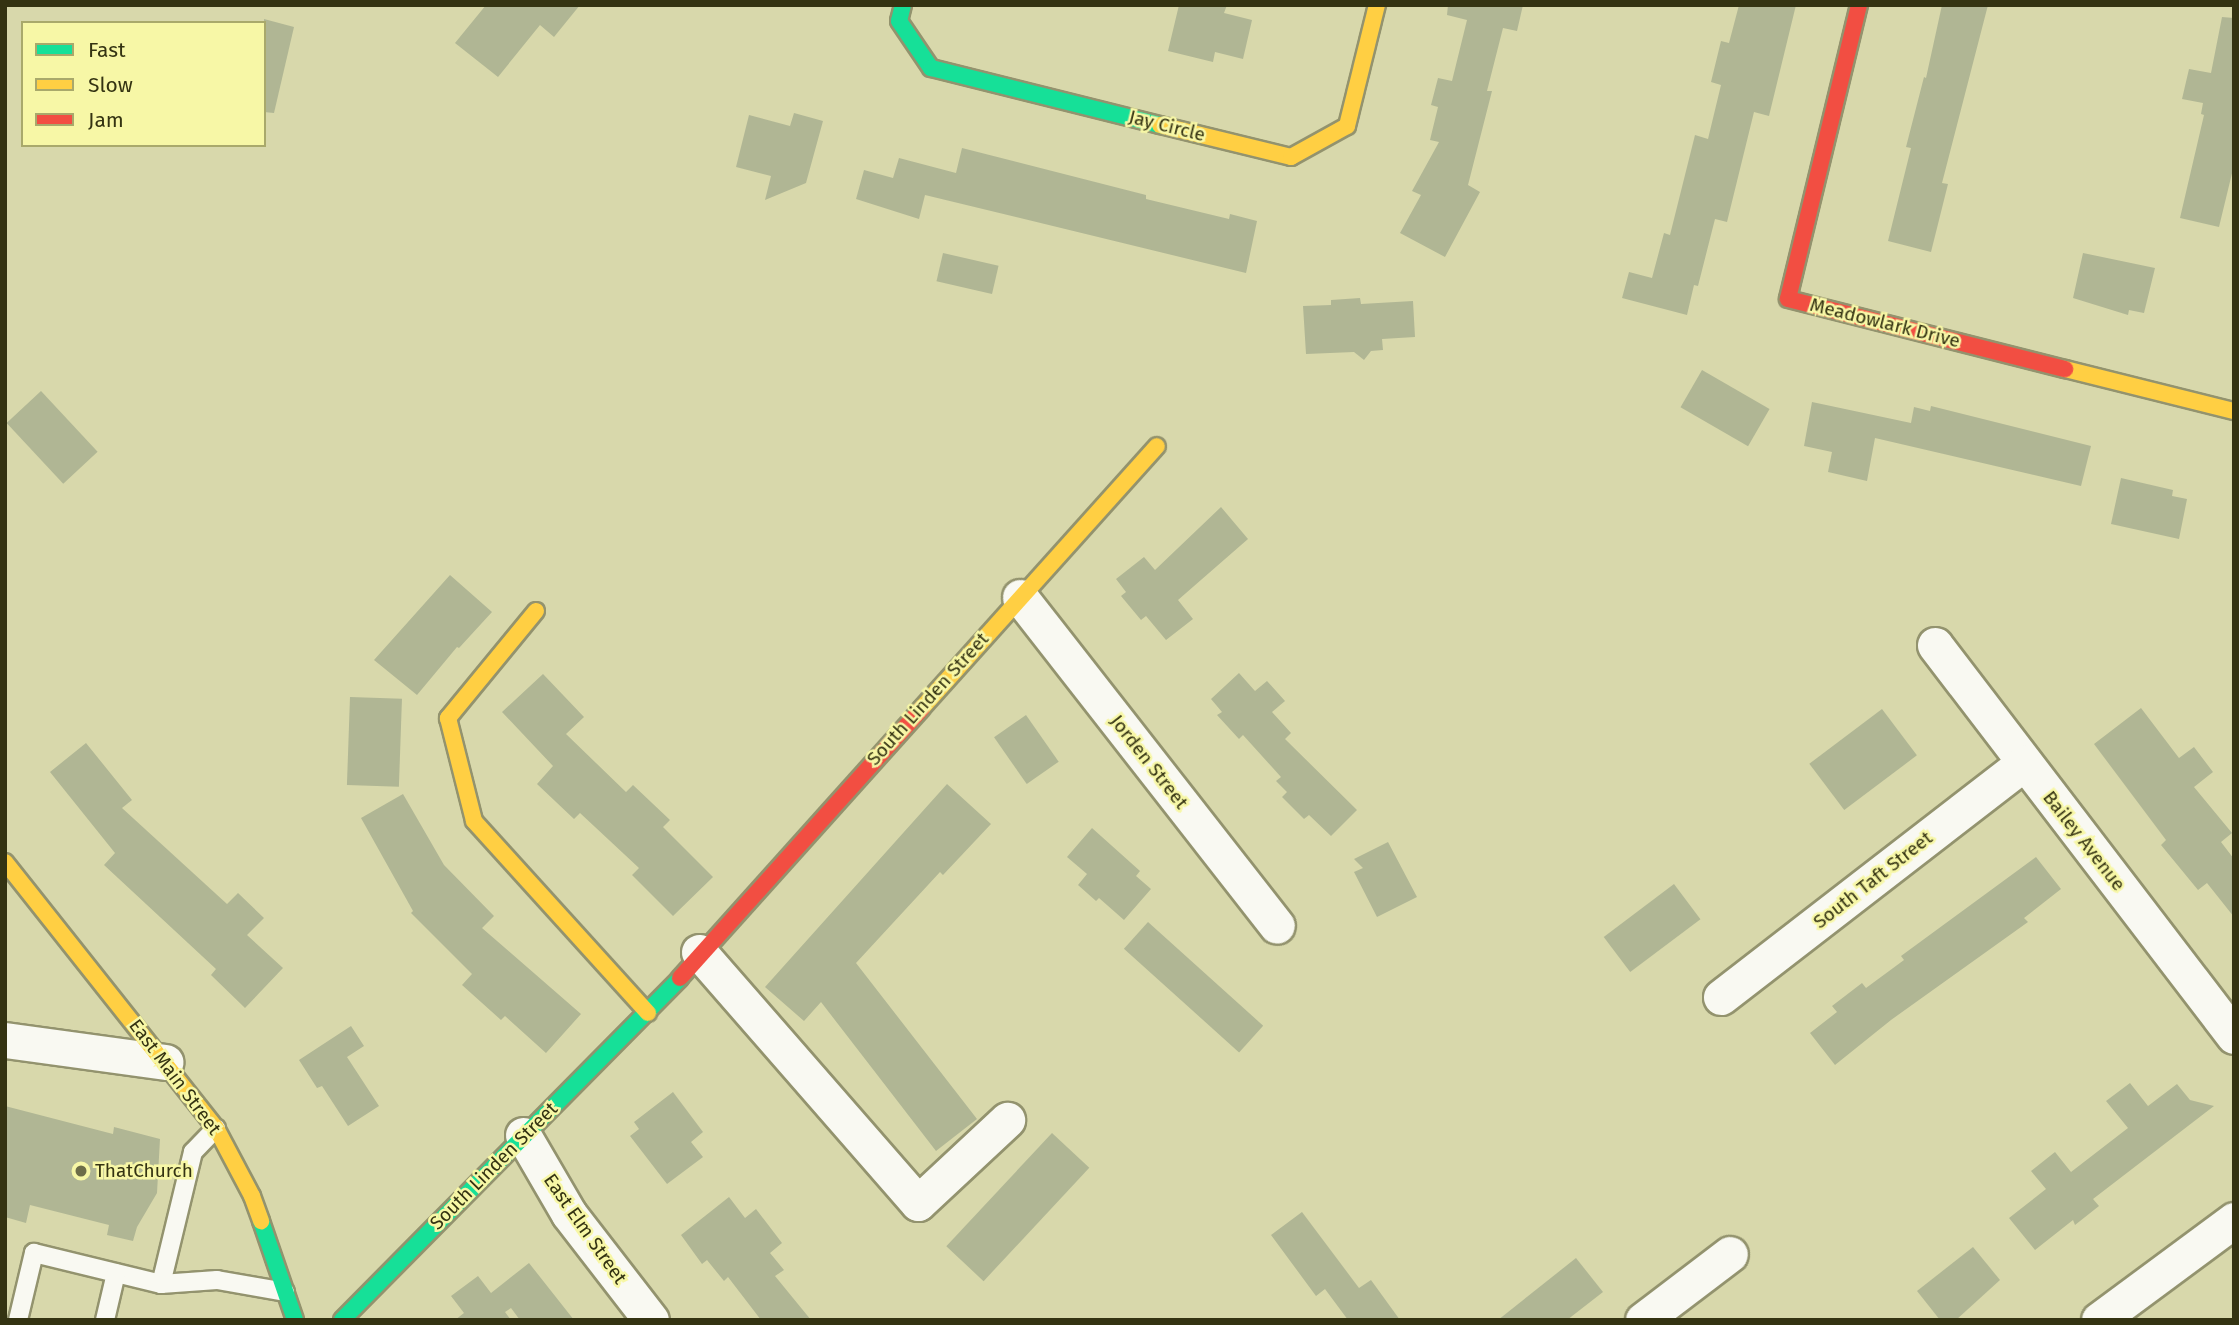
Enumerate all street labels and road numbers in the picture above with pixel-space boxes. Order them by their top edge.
street label: Jay Circle [1126,106,1208,146]
street label: Meadowlark Drive [1808,293,1962,353]
street label: South Linden Street [862,628,994,770]
street label: Jorden Street [1105,710,1193,814]
street label: Bailey Avenue [2038,787,2130,895]
street label: South Taft Street [1809,827,1937,933]
street label: East Main Street [124,1015,226,1139]
street label: South Linden Street [426,1098,562,1234]
street label: East Elm Street [539,1169,631,1289]

